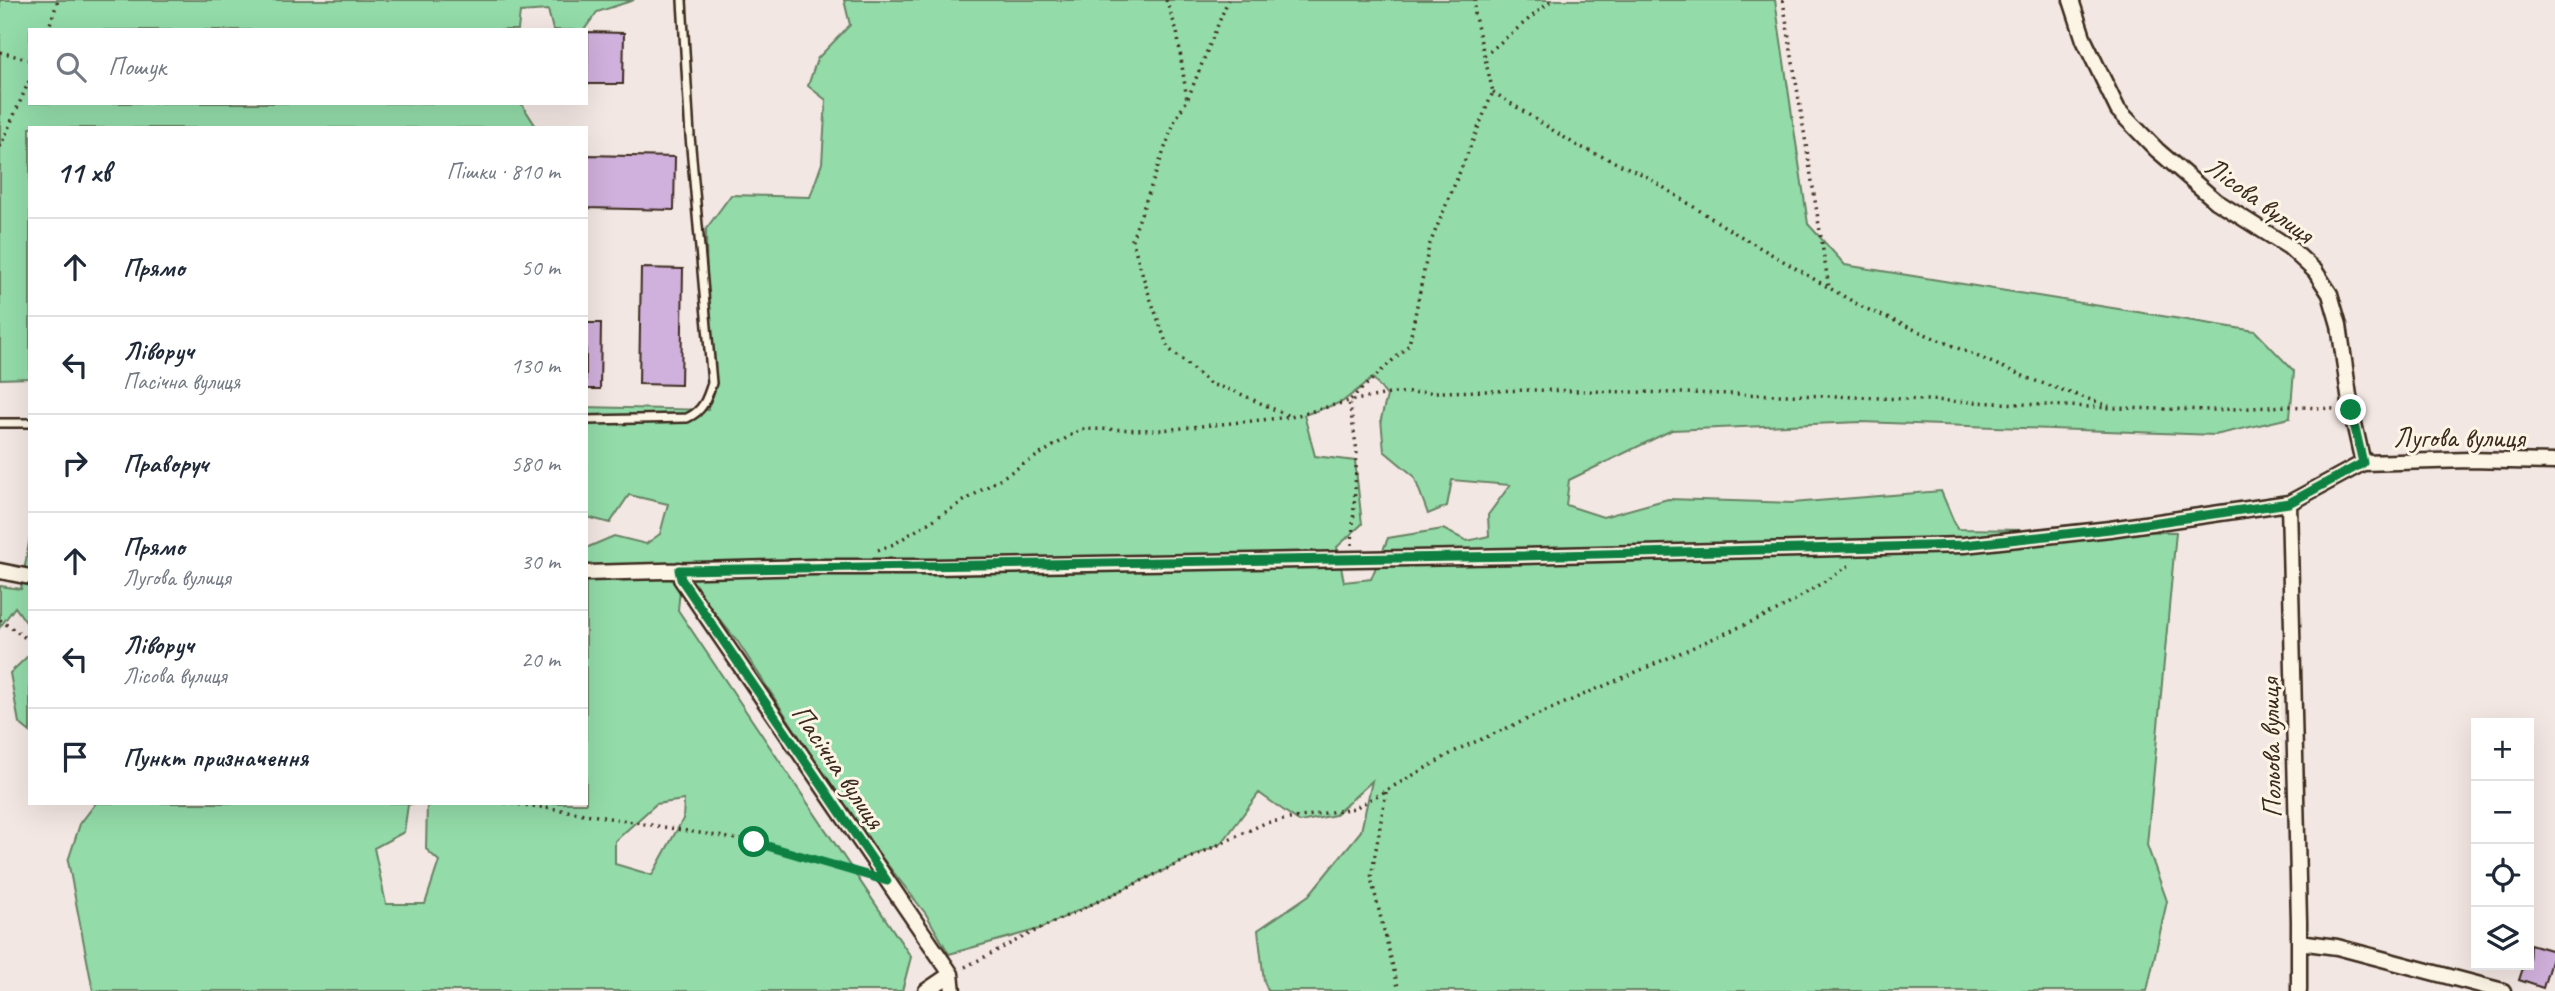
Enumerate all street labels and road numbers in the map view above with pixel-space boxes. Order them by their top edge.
street label: Лісова вулиця [2199,148,2323,252]
street label: Лугова вулиця [2394,420,2527,455]
street label: Польова вулиця [2252,675,2289,818]
street label: Пасічна вулиця [784,697,893,836]

